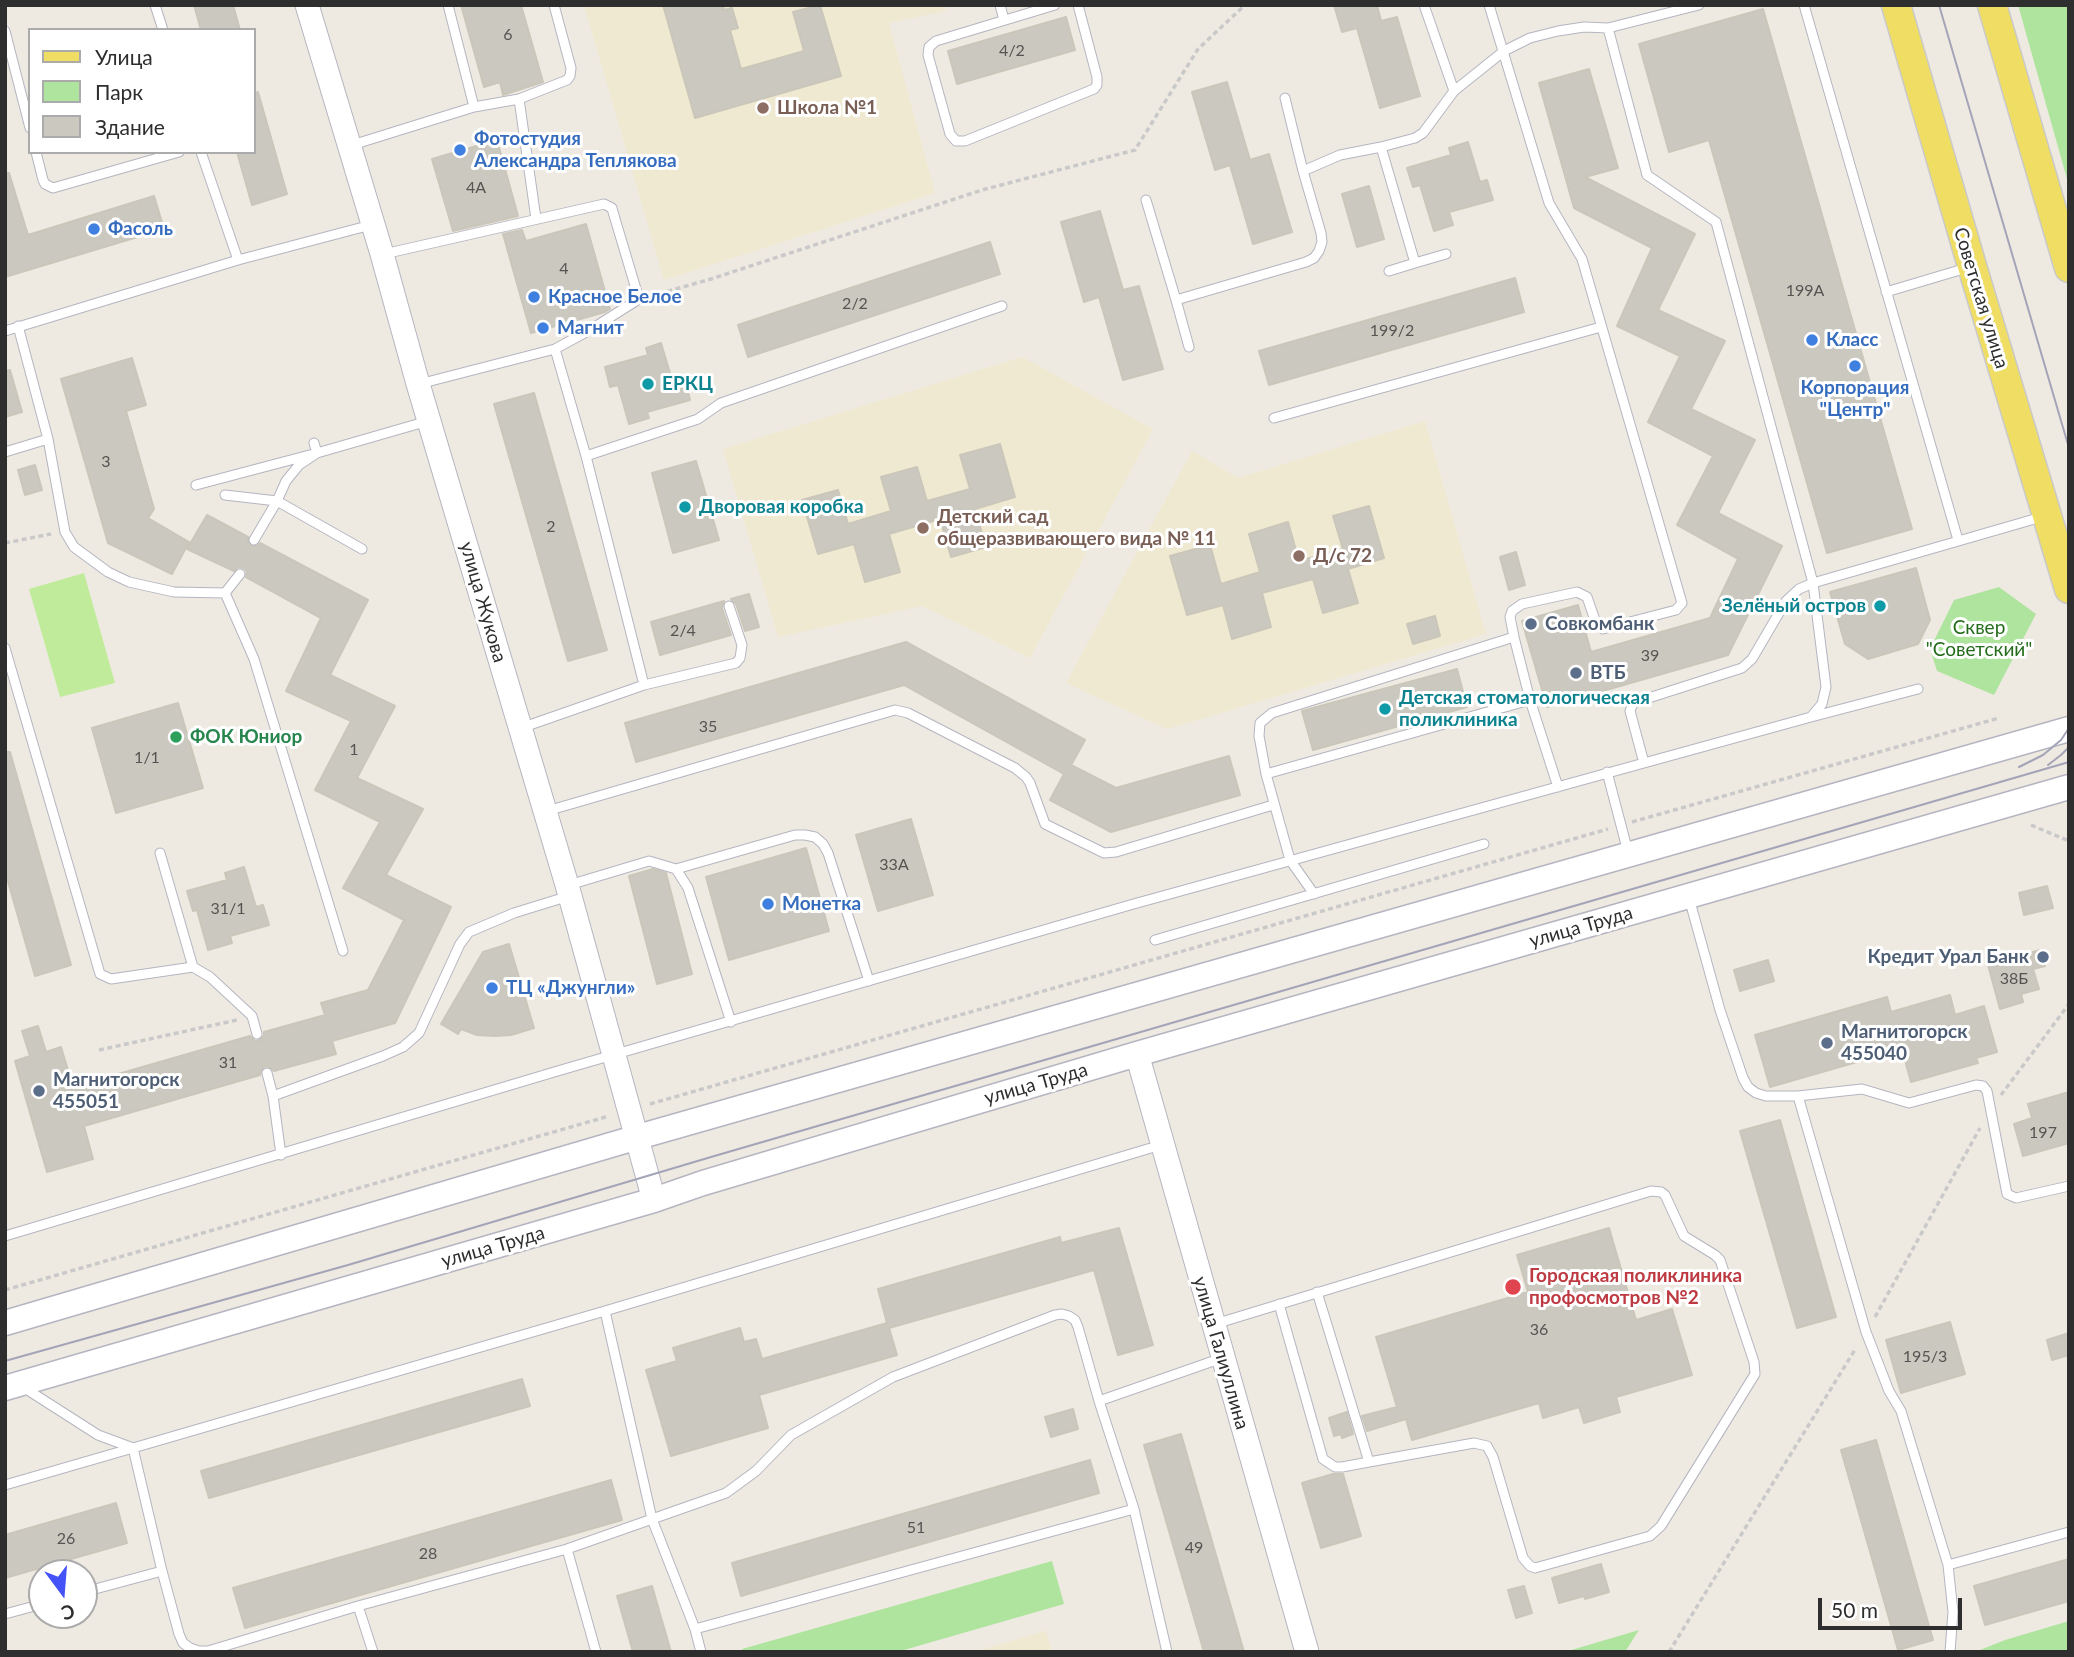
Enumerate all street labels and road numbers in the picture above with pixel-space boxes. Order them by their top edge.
street label: Советская улица [1949,225,2013,371]
street label: улица Жукова [455,539,511,665]
street label: улица Труда [1527,901,1635,953]
street label: улица Труда [982,1058,1090,1110]
street label: улица Труда [439,1221,547,1273]
street label: улица Галиуллина [1188,1274,1254,1432]

